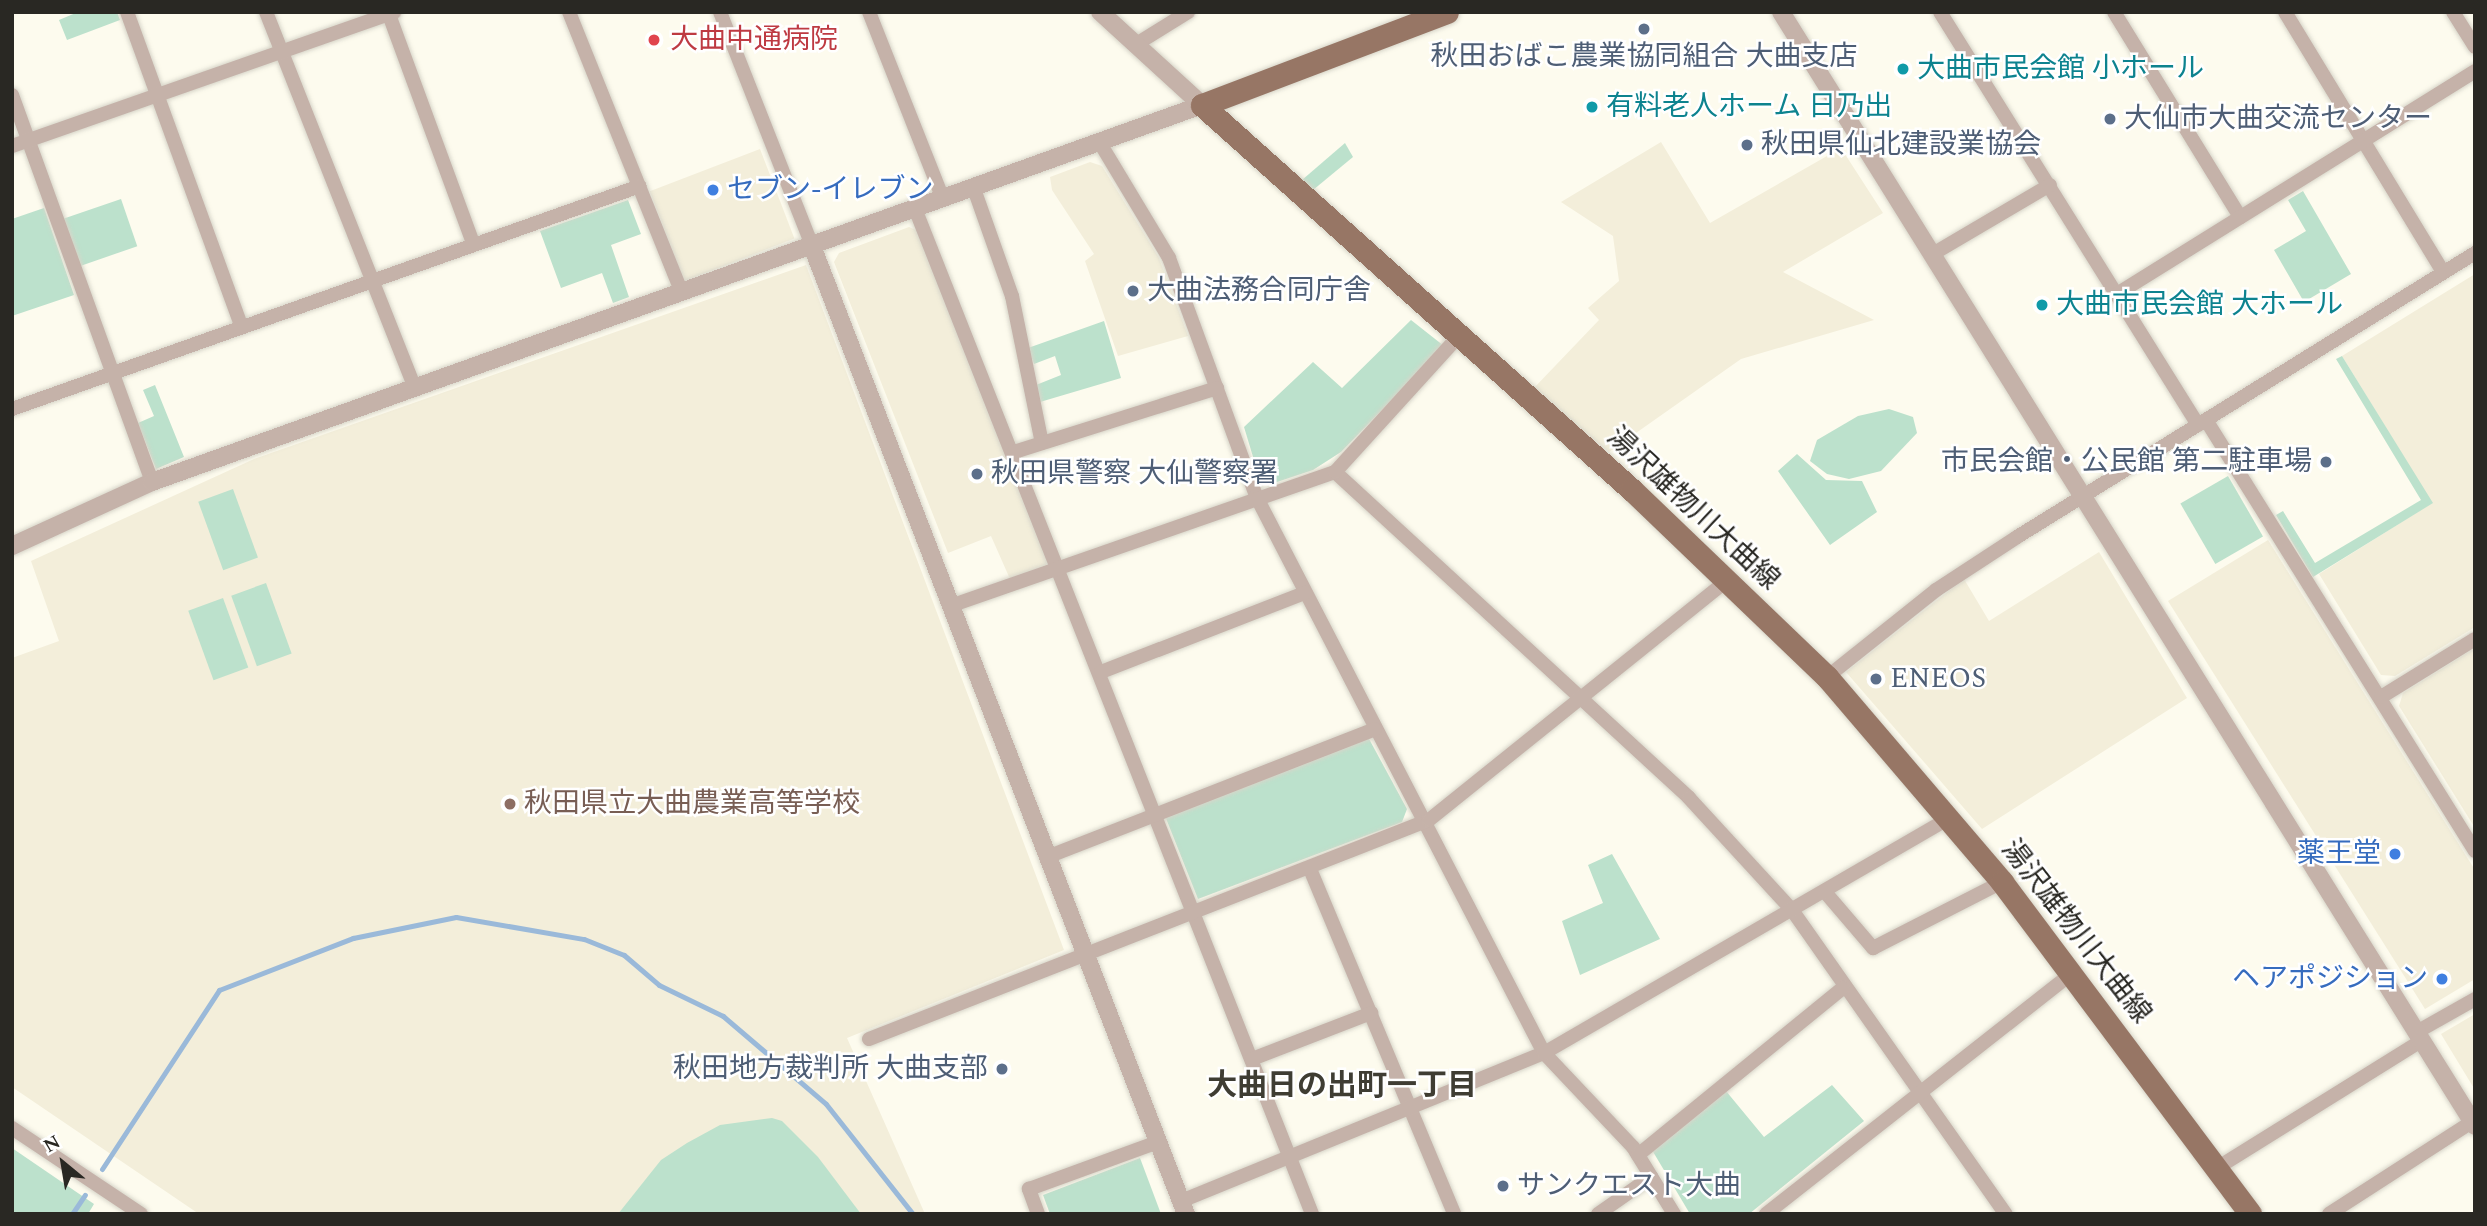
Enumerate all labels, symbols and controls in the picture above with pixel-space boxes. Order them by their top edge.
marker: 秋田おばこ農業協同組合 大曲支店 [1636,21,1652,37]
place label: 大曲中通病院 [670,23,838,57]
marker: 大曲中通病院 [644,30,664,50]
place label: 秋田おばこ農業協同組合 大曲支店 [1431,40,1857,74]
place label: 大曲市民会館 小ホール [1917,52,2204,86]
marker: 大曲市民会館 小ホール [1895,61,1911,77]
place label: 有料老人ホーム 日乃出 [1606,90,1893,124]
marker: 有料老人ホーム 日乃出 [1584,99,1600,115]
place label: 大仙市大曲交流センター [2124,102,2432,136]
marker: 大仙市大曲交流センター [2102,111,2118,127]
place label: 秋田県仙北建設業協会 [1761,128,2041,162]
marker: 秋田県仙北建設業協会 [1739,137,1755,153]
place label: セブン-イレブン [727,173,933,207]
marker: セブン-イレブン [705,182,721,198]
place label: 大曲法務合同庁舎 [1147,274,1371,308]
marker: 大曲法務合同庁舎 [1125,283,1141,299]
place label: 大曲市民会館 大ホール [2056,288,2343,322]
marker: 大曲市民会館 大ホール [2034,297,2050,313]
street label: 湯沢雄物川大曲線 [1600,420,1786,598]
place label: 市民会館・公民館 第二駐車場 [1941,445,2312,479]
marker: 市民会館・公民館 第二駐車場 [2318,454,2334,470]
place label: 秋田県警察 大仙警察署 [991,457,1278,491]
marker: 秋田県警察 大仙警察署 [969,466,985,482]
place label: ENEOS [1890,662,1986,696]
marker: ENEOS [1868,671,1884,687]
place label: 秋田県立大曲農業高等学校 [524,787,860,821]
marker: 秋田県立大曲農業高等学校 [502,796,518,812]
street label: 湯沢雄物川大曲線 [1994,833,2158,1031]
place label: 薬王堂 [2297,837,2381,871]
marker: 薬王堂 [2387,846,2403,862]
place label: ヘアポジション [2232,962,2428,996]
marker: ヘアポジション [2434,971,2450,987]
place label: 秋田地方裁判所 大曲支部 [673,1052,988,1086]
marker: 秋田地方裁判所 大曲支部 [994,1061,1010,1077]
district label: 大曲日の出町一丁目 [1207,1068,1477,1104]
north arrow [28,1128,98,1198]
text: N [38,1128,66,1161]
place label: サンクエスト大曲 [1517,1169,1741,1203]
marker: サンクエスト大曲 [1495,1178,1511,1194]

